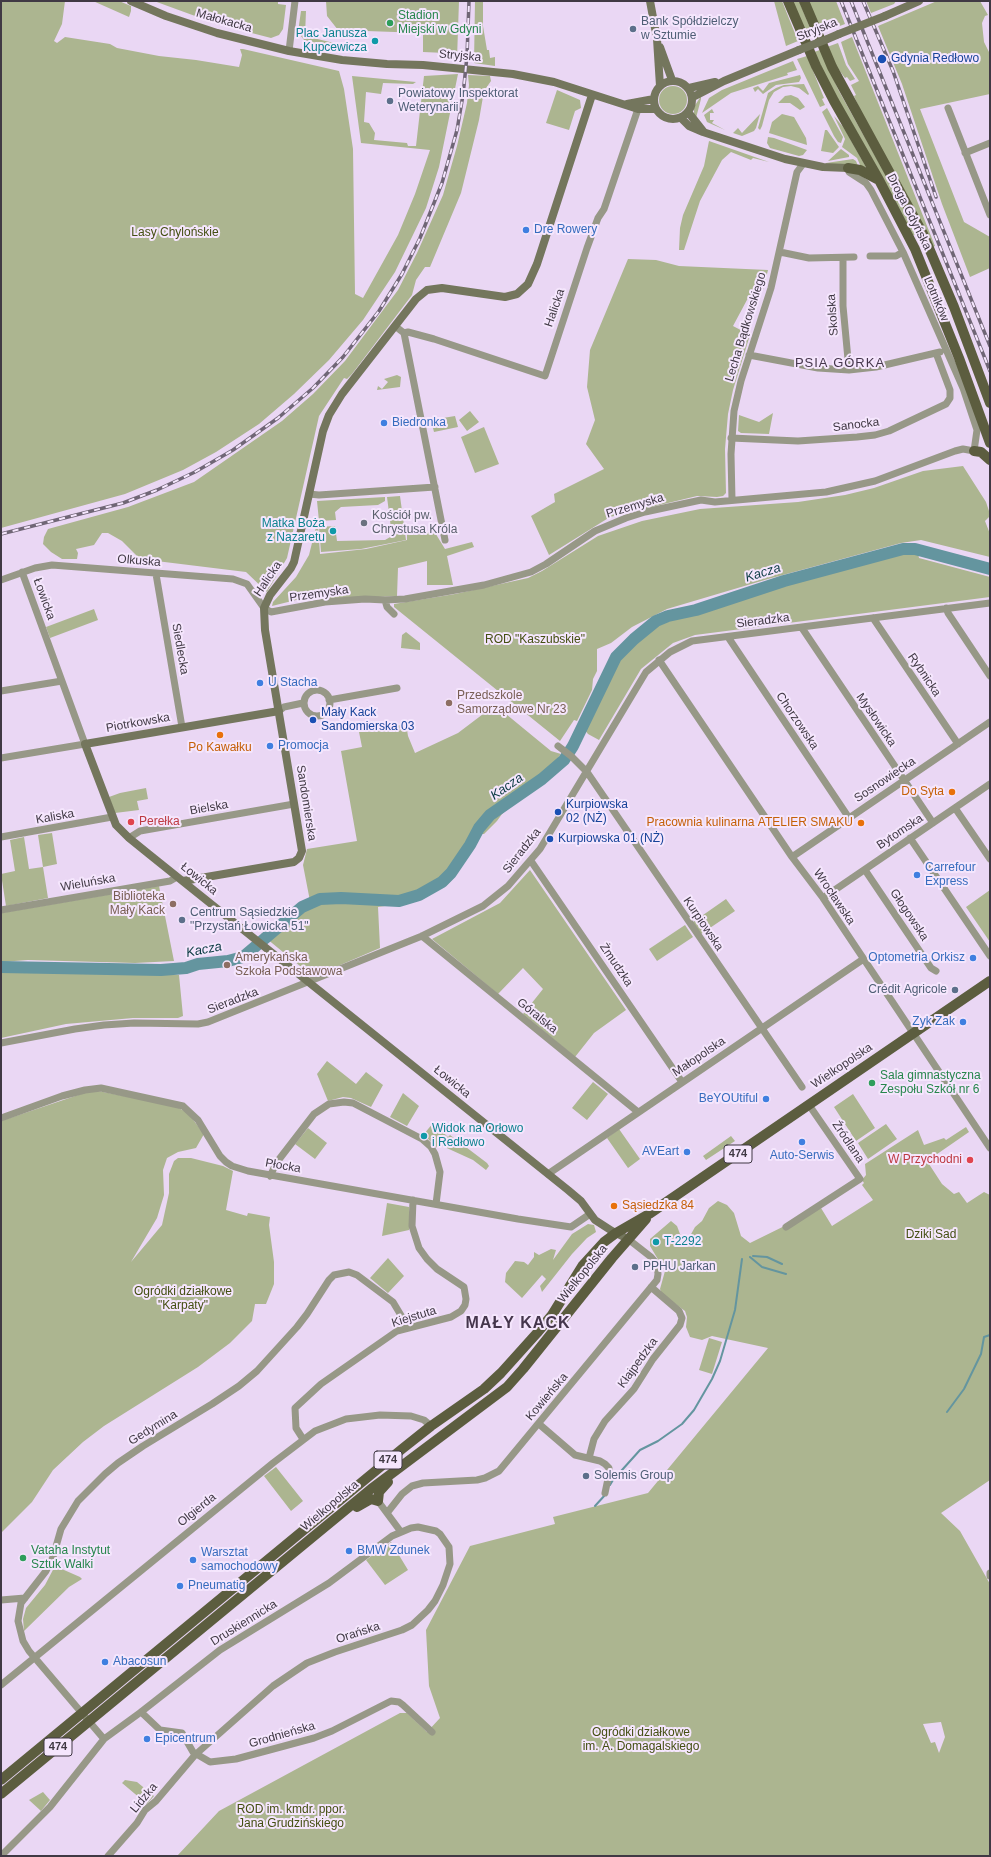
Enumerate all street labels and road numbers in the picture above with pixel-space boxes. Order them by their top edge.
street label: Małokacka [194,6,254,36]
street label: Stryjska [795,15,839,45]
street label: Stryjska [438,47,482,65]
street label: Droga Gdyńska [884,172,934,252]
street label: Lecha Bądkowskiego [723,271,769,383]
street label: Lotników [920,274,952,324]
street label: Halicka [542,287,568,329]
street label: Skolska [824,294,842,336]
street label: Sanocka [832,415,880,435]
street label: Przemyska [605,490,665,522]
street label: Olkuska [117,552,161,570]
street label: Halicka [251,559,285,599]
street label: Łowicka [30,576,58,622]
street label: Przemyska [289,583,349,605]
street label: Sieradzka [736,611,790,631]
street label: Siedlecka [168,622,192,676]
street label: Rybnicka [904,651,944,699]
street label: Chorzowska [773,690,821,752]
street label: Mysłowicka [853,691,899,749]
street label: Piotrkowska [105,710,171,736]
street label: Sosnowiecka [852,754,918,806]
street label: Sandomierska [293,764,319,842]
street label: Bielska [189,798,229,818]
street label: Kaliska [35,807,75,827]
street label: Bytomska [874,811,926,853]
street label: Sieradzka [500,826,544,876]
street label: Łowicka [178,860,220,898]
street label: Wrocławska [810,866,858,928]
street label: Wieluńska [59,871,117,895]
street label: Głogowska [886,886,932,944]
street label: Kurpiowska [680,894,726,954]
street label: Żmudzka [596,941,636,989]
street label: Sieradzka [206,985,260,1017]
street label: Góralska [514,995,560,1037]
street label: Małopolska [670,1034,728,1080]
street label: Wielkopolska [809,1040,875,1092]
street label: Łowicka [431,1063,473,1101]
street label: Źródlana [829,1118,867,1166]
road number: 474 [724,1145,752,1163]
street label: Płocka [264,1156,302,1176]
street label: Wielkopolska [555,1242,611,1306]
street label: Kiejstuta [390,1303,438,1331]
street label: Kłajpedzka [615,1335,661,1391]
street label: Kowieńska [523,1370,571,1424]
street label: Gedymina [126,1407,180,1449]
road number: 474 [374,1451,402,1469]
street label: Wielkopolska [298,1478,362,1534]
street label: Olgierda [175,1490,219,1530]
street label: Druskiennicka [208,1597,280,1649]
street label: Orańska [334,1619,382,1647]
street label: Grodnieńska [247,1719,317,1751]
road number: 474 [44,1738,72,1756]
street label: Lidzka [127,1780,161,1816]

